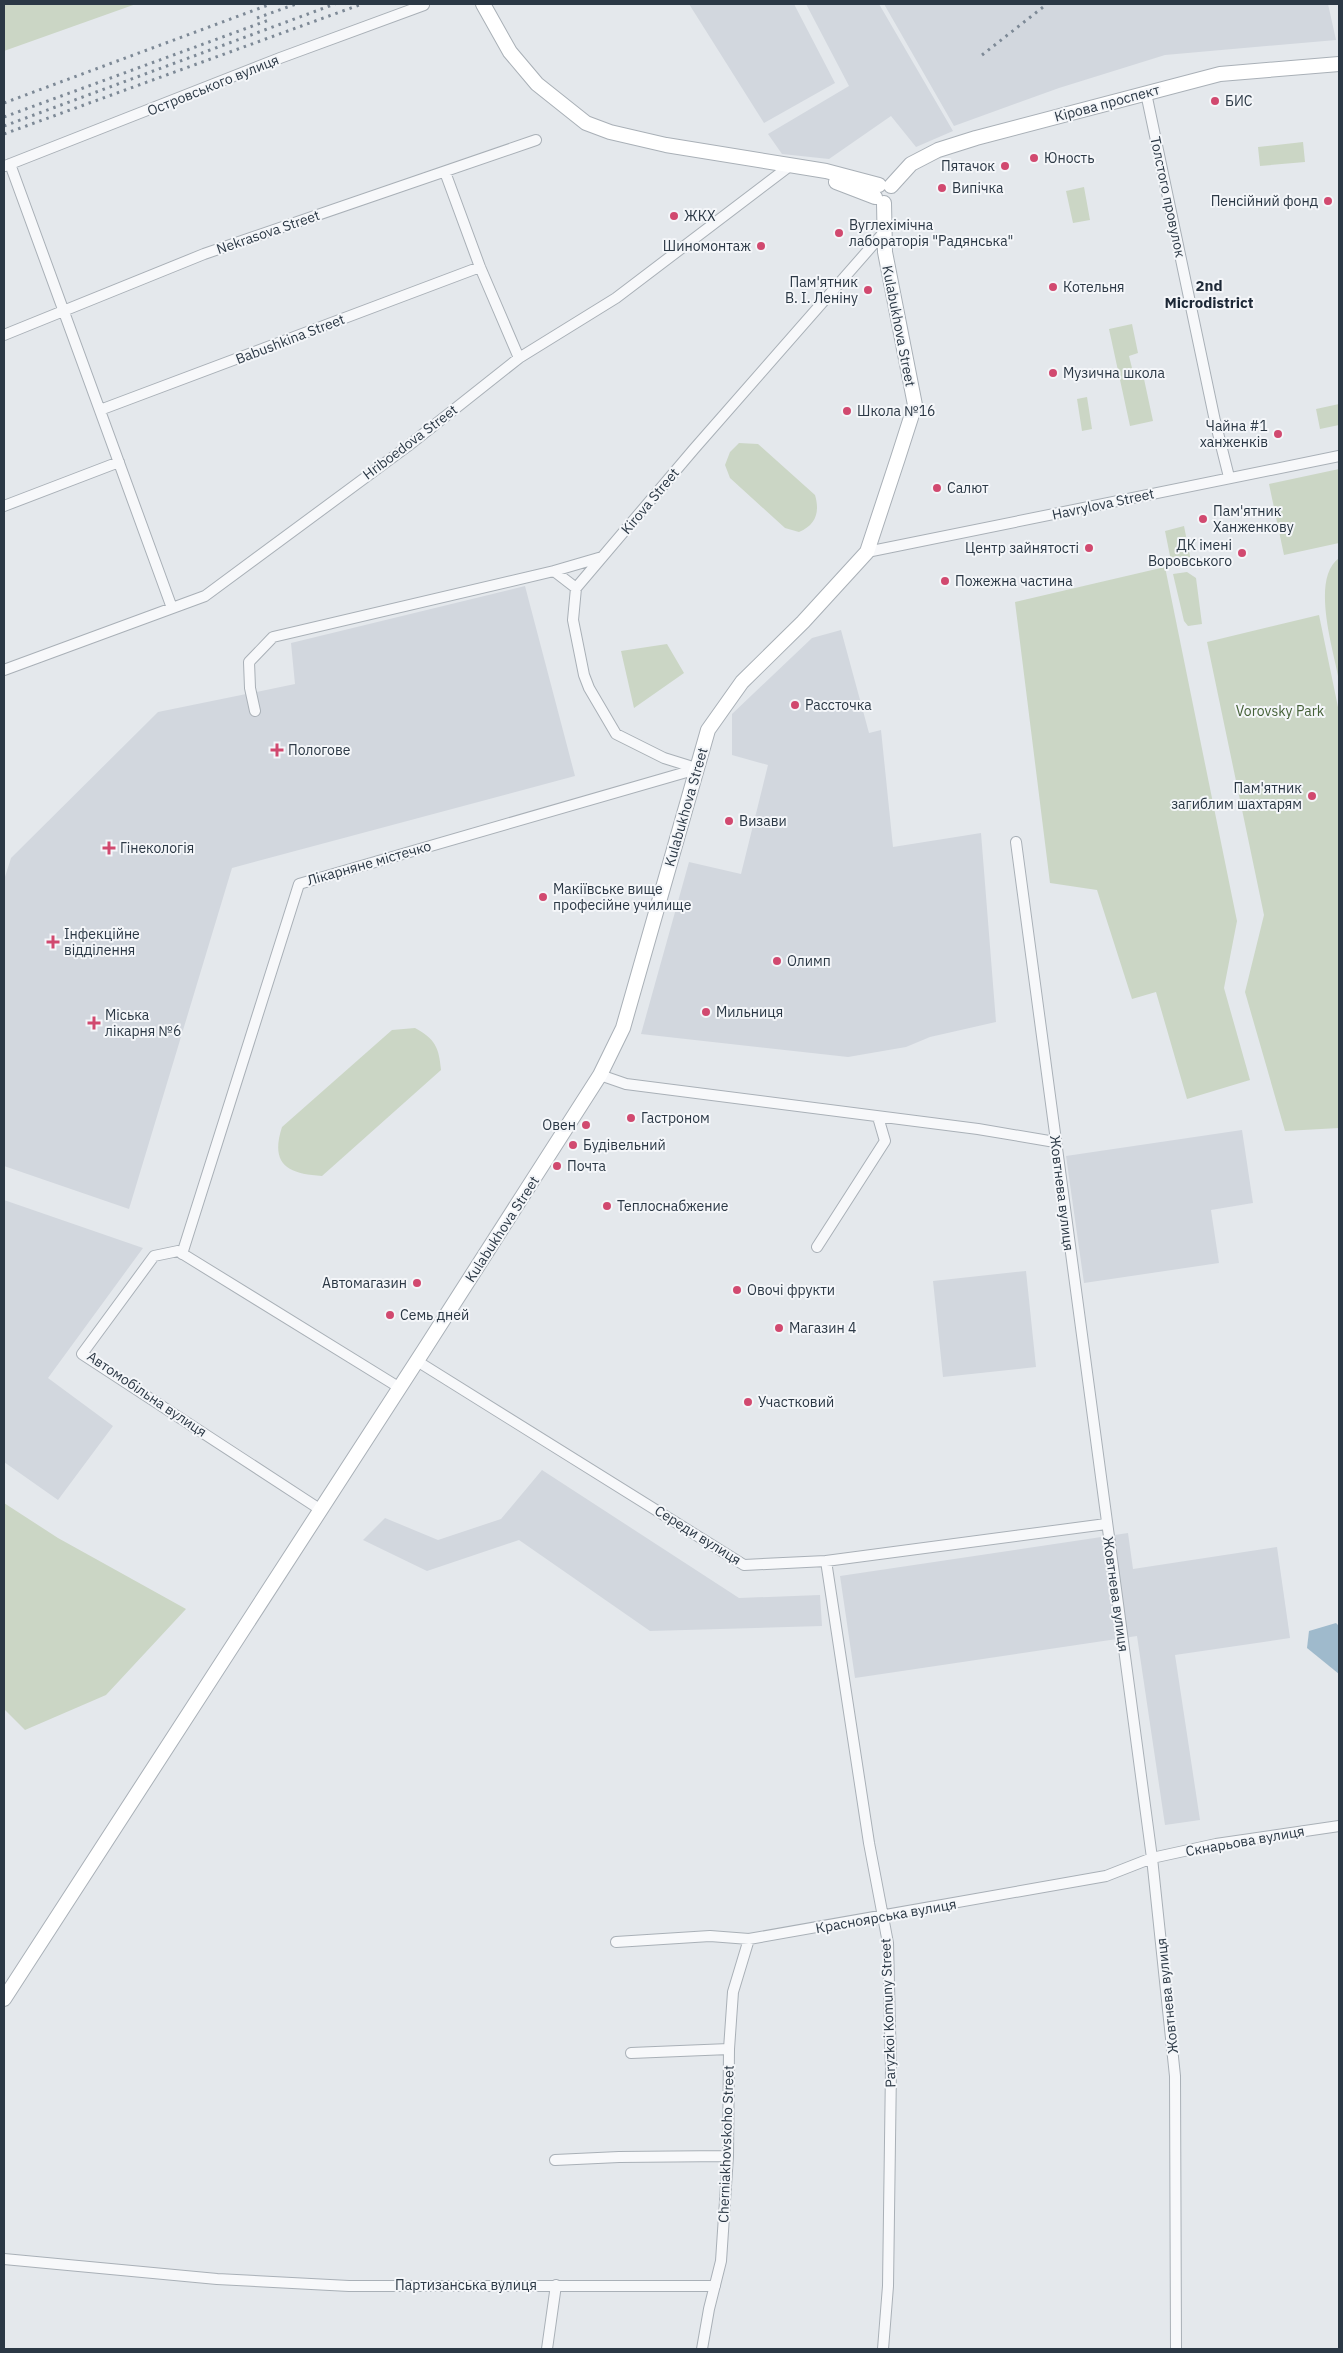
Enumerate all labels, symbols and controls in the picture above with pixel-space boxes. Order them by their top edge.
street label: Островського вулиця [144,50,282,120]
street label: Кірова проспект [1052,80,1162,126]
place label: БИС [1225,92,1253,110]
marker: БИС [1209,95,1221,107]
street label: Толстого провулок [1146,135,1190,259]
place label: Юность [1044,149,1095,167]
marker: Юность [1028,152,1040,164]
place label: Пятачок [941,157,995,175]
marker: Пятачок [999,160,1011,172]
place label: Випічка [952,179,1004,197]
marker: Випічка [936,182,948,194]
place label: Пенсійний фонд [1211,192,1318,210]
marker: Пенсійний фонд [1322,195,1334,207]
street label: Nekrasova Street [214,206,322,258]
place label: ЖКХ [684,207,716,225]
marker: ЖКХ [668,210,680,222]
place label: Вуглехімічна лабораторія "Радянська" [849,216,1013,250]
marker: Вуглехімічна лабораторія "Радянська" [833,227,845,239]
place label: Шиномонтаж [663,237,751,255]
marker: Шиномонтаж [755,240,767,252]
street label: Kulabukhova Street [878,264,920,388]
place label: Пам'ятник В. І. Леніну [785,273,858,307]
district label: 2nd Microdistrict [1164,276,1254,312]
place label: Котельня [1063,278,1125,296]
marker: Котельня [1047,281,1059,293]
marker: Пам'ятник В. І. Леніну [862,284,874,296]
street label: Babushkina Street [233,310,347,368]
place label: Музична школа [1063,364,1165,382]
marker: Музична школа [1047,367,1059,379]
street label: Hriboedova Street [359,400,461,483]
place label: Школа №16 [857,402,936,420]
marker: Школа №16 [841,405,853,417]
place label: Чайна #1 ханженків [1200,417,1268,451]
marker: Чайна #1 ханженків [1272,428,1284,440]
street label: Kirova Street [617,464,683,538]
place label: Салют [947,479,989,497]
marker: Салют [931,482,943,494]
street label: Havrylova Street [1050,484,1156,524]
place label: Пам'ятник Ханженкову [1213,502,1294,536]
marker: Пам'ятник Ханженкову [1197,513,1209,525]
place label: ДК імені Воровського [1148,536,1232,570]
place label: Центр зайнятості [965,539,1079,557]
marker: Центр зайнятості [1083,542,1095,554]
marker: ДК імені Воровського [1236,547,1248,559]
place label: Пожежна частина [955,572,1073,590]
marker: Пожежна частина [939,575,951,587]
place label: Рассточка [805,696,872,714]
marker: Рассточка [789,699,801,711]
park label: Vorovsky Park [1236,702,1325,720]
place label: Пологове [288,741,351,759]
marker: Пологове [270,743,284,757]
street label: Kulabukhova Street [660,745,712,869]
place label: Пам'ятник загиблим шахтарям [1171,779,1302,813]
marker: Пам'ятник загиблим шахтарям [1306,790,1318,802]
place label: Визави [739,812,787,830]
marker: Визави [723,815,735,827]
street label: Лікарняне містечко [305,837,433,889]
place label: Гінекологія [120,839,194,857]
marker: Гінекологія [102,841,116,855]
place label: Макіївське вище професійне училище [553,880,692,914]
marker: Макіївське вище професійне училище [537,891,549,903]
place label: Інфекційне відділення [64,925,140,959]
marker: Інфекційне відділення [46,935,60,949]
place label: Олимп [787,952,831,970]
marker: Олимп [771,955,783,967]
place label: Мильниця [716,1003,783,1021]
place label: Міська лікарня №6 [105,1006,181,1040]
marker: Мильниця [700,1006,712,1018]
marker: Міська лікарня №6 [87,1016,101,1030]
place label: Гастроном [641,1109,710,1127]
marker: Гастроном [625,1112,637,1124]
place label: Овен [542,1116,576,1134]
marker: Овен [580,1119,592,1131]
street label: Жовтнева вулиця [1046,1134,1078,1252]
place label: Будівельний [583,1136,666,1154]
marker: Будівельний [567,1139,579,1151]
place label: Почта [567,1157,606,1175]
marker: Почта [551,1160,563,1172]
street label: Kulabukhova Street [461,1172,543,1285]
place label: Теплоснабжение [617,1197,729,1215]
marker: Теплоснабжение [601,1200,613,1212]
place label: Автомагазин [322,1274,407,1292]
marker: Автомагазин [411,1277,423,1289]
place label: Овочі фрукти [747,1281,835,1299]
marker: Овочі фрукти [731,1284,743,1296]
place label: Семь дней [400,1306,469,1324]
marker: Семь дней [384,1309,396,1321]
place label: Магазин 4 [789,1319,856,1337]
marker: Магазин 4 [773,1322,785,1334]
street label: Автомобільна вулиця [84,1347,210,1441]
place label: Участковий [758,1393,834,1411]
marker: Участковий [742,1396,754,1408]
street label: Середи вулиця [651,1501,745,1569]
street label: Жовтнева вулиця [1099,1535,1133,1653]
street label: Скнарьова вулиця [1184,1822,1306,1860]
street label: Красноярська вулиця [814,1895,958,1937]
street label: Жовтнева вулиця [1152,1937,1182,2055]
street label: Paryzkoi Komuny Street [876,1938,900,2088]
street label: Cherniakhovskoho Street [714,2065,738,2223]
street label: Партизанська вулиця [395,2276,537,2294]

